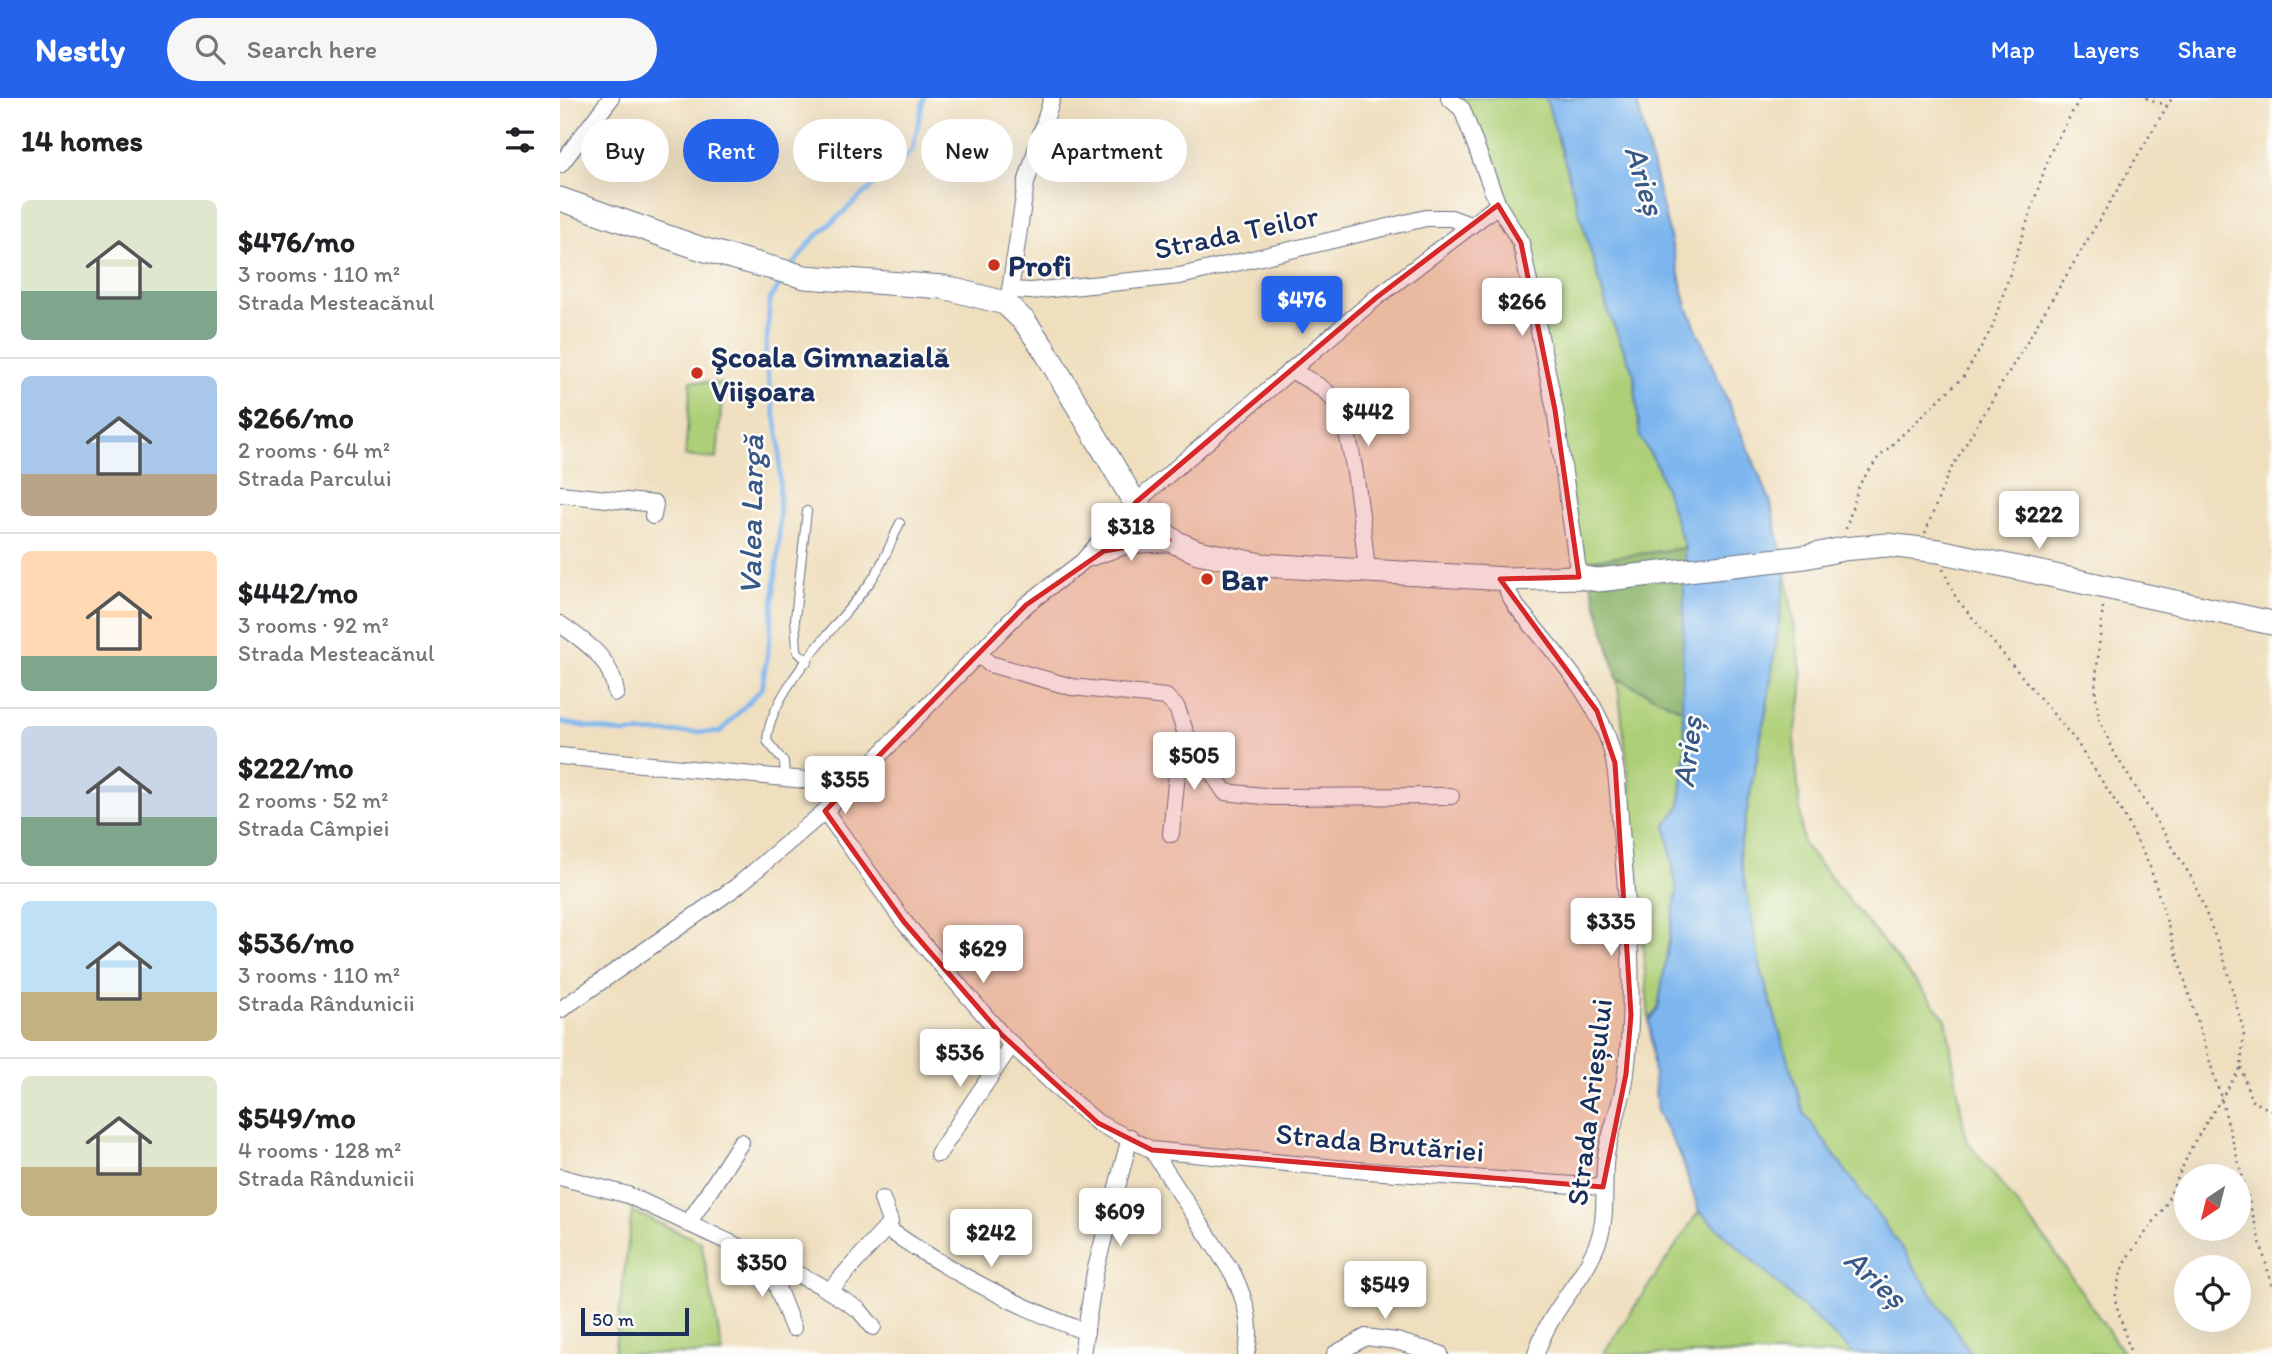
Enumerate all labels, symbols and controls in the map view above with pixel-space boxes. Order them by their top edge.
search box [167,18,657,81]
text: Nestly [35,30,125,69]
icon: search [191,30,229,68]
text: Search here [247,33,377,65]
text: Map [1991,35,2035,64]
text: Layers [2073,35,2140,64]
text: Share [2178,35,2237,64]
chip: Buy [581,119,669,182]
chip: Rent [683,119,779,182]
chip: Filters [793,119,907,182]
chip: New [921,119,1013,182]
chip: Apartment [1027,119,1187,182]
icon: filters [501,121,539,159]
text: 14 homes [21,122,143,159]
water label: Arieș [1616,141,1674,221]
street label: Strada Teilor [1151,196,1322,267]
text: $476/mo [238,223,355,260]
icon: home [77,228,161,312]
place label: Profi [1008,247,1071,284]
marker: Profi [986,257,1002,273]
text: 3 rooms · 110 m² [238,260,400,288]
pin: $476 [1261,276,1343,336]
pin: $266 [1481,278,1563,338]
text: $476 [1277,285,1327,313]
text: $266 [1498,287,1546,315]
text: Strada Mesteacănul [238,288,435,316]
place label: Şcoala Gimnazială Viişoara [711,338,950,409]
marker: Şcoala Gimnazială Viişoara [689,365,705,381]
pin: $442 [1327,388,1409,448]
text: $442 [1342,397,1394,425]
text: $266/mo [238,399,354,436]
icon: home [77,404,161,488]
water label: Valea Largă [731,433,771,595]
text: 2 rooms · 64 m² [238,436,390,464]
text: Strada Parcului [238,464,392,492]
pin: $222 [1998,491,2080,551]
text: $222 [2015,500,2063,528]
pin: $318 [1090,504,1172,563]
text: $318 [1107,512,1155,540]
place label: Bar [1221,561,1269,598]
marker: Bar [1199,571,1215,587]
text: $442/mo [238,574,358,611]
icon: home [77,579,161,663]
text: 3 rooms · 92 m² [238,611,389,639]
text: Strada Mesteacănul [238,639,435,667]
water label: Arieș [1664,713,1710,789]
pin: $505 [1153,732,1235,792]
text: $505 [1169,741,1219,769]
text: $222/mo [238,749,354,786]
icon: home [77,754,161,838]
pin: $355 [804,756,886,816]
text: $355 [821,765,869,793]
text: 2 rooms · 52 m² [238,786,388,814]
text: Strada Câmpiei [238,814,389,842]
pin: $335 [1570,898,1652,958]
text: $335 [1587,907,1635,935]
text: $536/mo [238,924,354,961]
pin: $629 [942,926,1024,985]
icon: home [77,929,161,1013]
text: $629 [959,934,1007,962]
text: 3 rooms · 110 m² [238,961,400,989]
text: Strada Rândunicii [238,989,415,1017]
street label: Strada Arieșului [1558,996,1620,1208]
pin: $536 [919,1030,1001,1089]
text: $536 [936,1038,984,1066]
text: $549/mo [238,1099,356,1136]
icon: home [77,1104,161,1188]
street label: Strada Brutăriei [1274,1114,1486,1170]
text: 4 rooms · 128 m² [238,1136,401,1164]
text: Strada Rândunicii [238,1164,415,1192]
north arrow [2174,1164,2250,1241]
map controls [2174,1164,2251,1332]
pin: $609 [1079,1188,1161,1248]
text: $609 [1095,1197,1145,1225]
pin: $242 [950,1210,1032,1269]
text: $242 [966,1218,1016,1246]
pin: $350 [721,1240,803,1299]
water label: Arieș [1837,1240,1916,1317]
text: $350 [737,1248,787,1276]
button: locate [2174,1255,2251,1332]
pin: $549 [1344,1262,1426,1321]
text: $549 [1360,1270,1410,1298]
scale bar [581,1305,690,1337]
text: 50 m [592,1308,634,1331]

